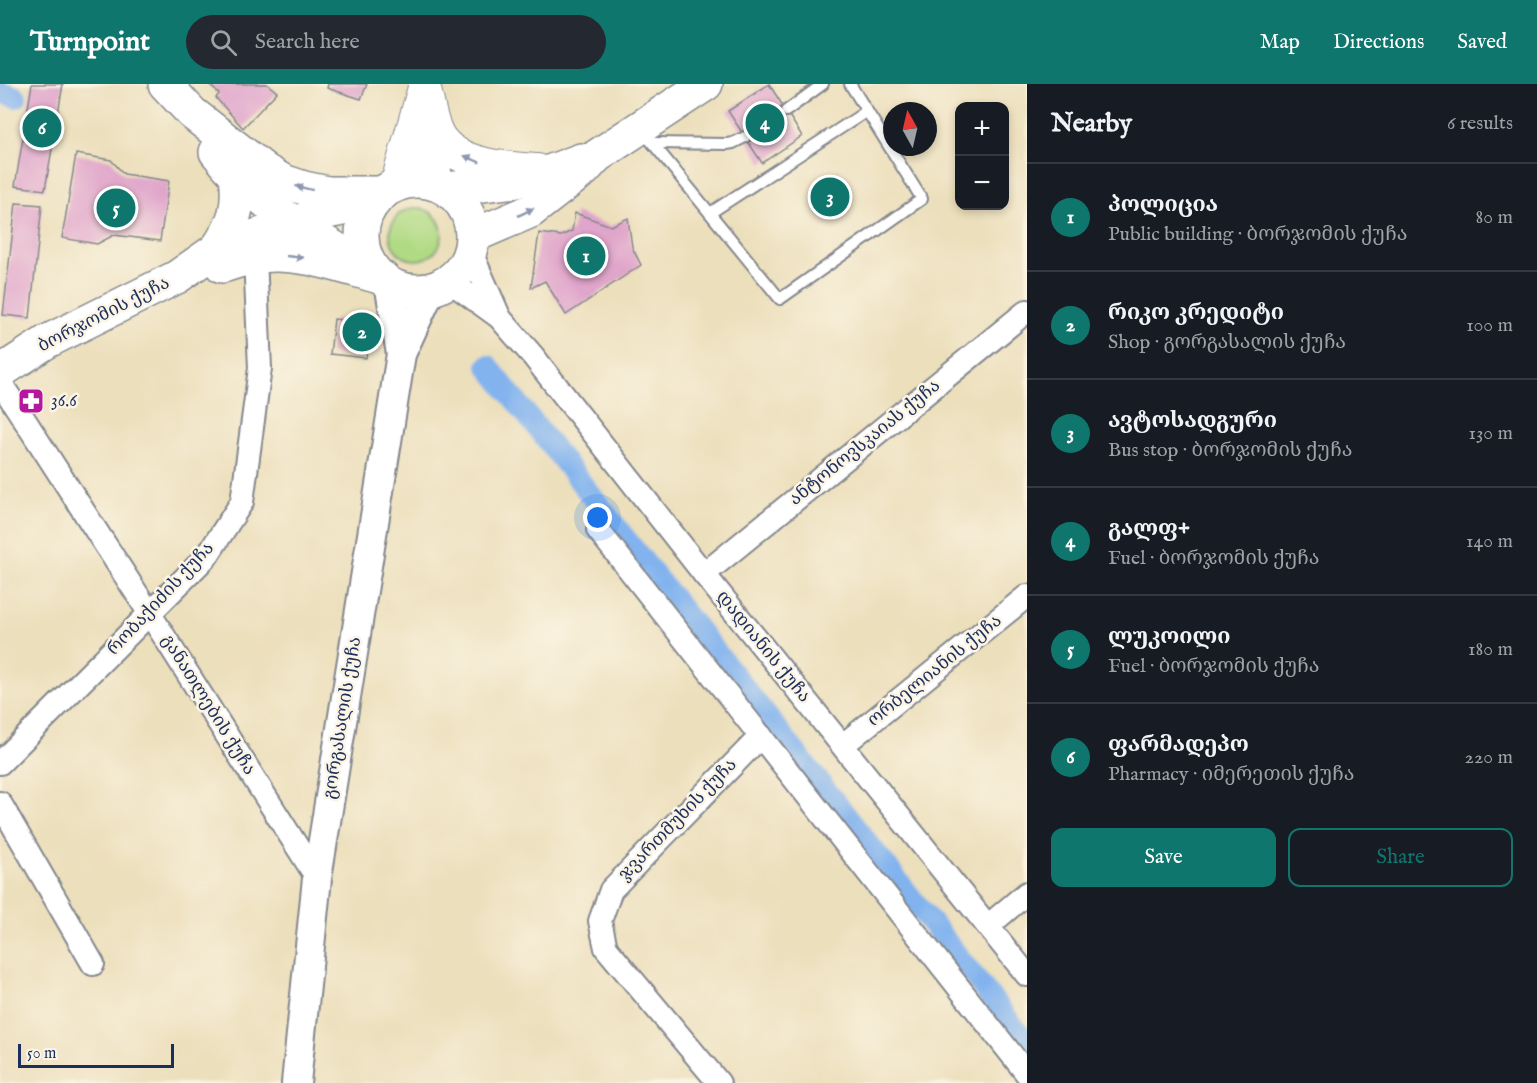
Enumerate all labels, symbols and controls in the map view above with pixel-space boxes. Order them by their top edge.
search box [186,15,606,69]
text: Turnpoint [30,25,150,60]
icon: search [207,26,240,59]
text: Search here [255,28,360,56]
text: Map [1260,29,1300,56]
text: Directions [1333,29,1424,56]
text: Saved [1457,29,1507,56]
pin: 4 [746,100,784,146]
north arrow [883,102,937,156]
map controls [955,102,1009,210]
button: + [955,102,1009,156]
pin: 6 [22,106,62,150]
text: Nearby [1051,107,1132,140]
text: 6 results [1447,111,1513,136]
one-way arrow [463,154,481,164]
button: − [955,156,1009,210]
pin: 3 [810,174,850,220]
one-way arrow [295,182,313,192]
pin: 5 [96,186,136,230]
text: პოლიცია [1108,191,1218,219]
text: 1 [1067,205,1074,230]
text: 80 m [1476,205,1513,230]
one-way arrow [517,208,535,218]
text: Public building · ბორჯომის ქუჩა [1108,222,1407,247]
pin: 1 [566,234,606,279]
one-way arrow [286,252,305,262]
street label: ბორჯომის ქუჩა [34,272,174,358]
text: რიკო კრედიტი [1108,299,1284,327]
pin: 2 [342,310,382,354]
text: 2 [1066,313,1075,338]
text: 100 m [1466,313,1513,338]
text: Shop · გორგასალის ქუჩა [1108,330,1346,355]
street label: ანტონოვსკაიას ქუჩა [785,375,945,511]
pharmacy icon: 36.6 [16,386,46,416]
place label: 36.6 [51,390,77,413]
text: ავტოსადგური [1108,407,1277,435]
text: 3 [1067,421,1074,446]
text: 130 m [1468,421,1513,446]
text: Bus stop · ბორჯომის ქუჩა [1108,438,1352,463]
your location [583,503,612,532]
text: გალფ+ [1108,515,1190,543]
text: 4 [1066,529,1075,554]
text: 140 m [1466,529,1513,554]
street label: რობაქიძის ქუჩა [102,537,220,661]
text: Fuel · ბორჯომის ქუჩა [1108,546,1320,571]
street label: დადიანის ქუჩა [711,586,815,708]
street label: ორბელიანის ქუჩა [863,610,1007,732]
text: ლუკოილი [1108,623,1231,651]
street label: განათლების ქუჩა [155,630,261,780]
street label: გორგასალის ქუჩა [319,635,367,801]
text: 5 [1067,637,1074,662]
text: 180 m [1468,637,1513,662]
text: Fuel · ბორჯომის ქუჩა [1108,654,1320,679]
text: ფარმადეპო [1108,731,1249,759]
text: 6 [1066,745,1075,770]
text: 220 m [1465,745,1513,770]
street label: ჯვართმუხის ქუჩა [614,754,742,886]
text: Pharmacy · იმერეთის ქუჩა [1108,762,1355,787]
button: Save [1051,828,1276,887]
button: Share [1288,828,1513,887]
scale bar [18,1041,174,1068]
text: 50 m [27,1044,56,1064]

